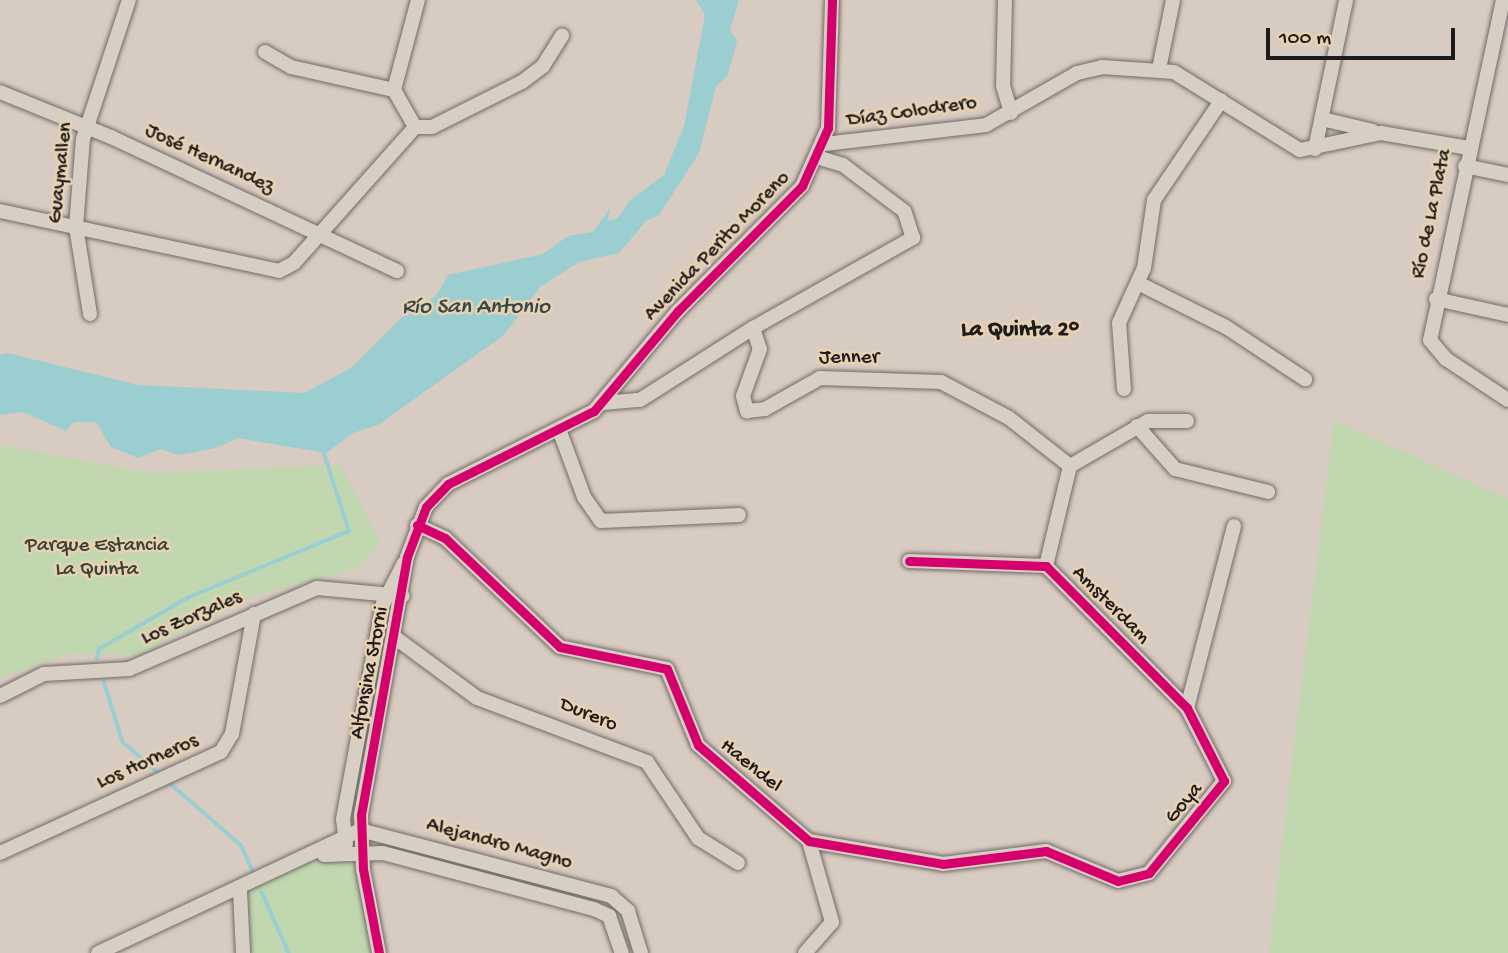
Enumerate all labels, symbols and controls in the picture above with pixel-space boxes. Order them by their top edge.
scale bar [1270,14,1459,58]
text: 100 m [1279,27,1331,52]
street label: Díaz Colodrero [845,91,979,135]
street label: José Hernandez [140,119,278,201]
street label: Guaymallen [44,121,80,225]
street label: Río de La Plata [1407,147,1459,281]
street label: Avenida Perito Moreno [640,167,796,327]
water label: Río San Antonio [402,294,550,322]
district label: La Quinta 2° [961,317,1079,345]
street label: Jenner [819,346,879,372]
park label: Parque Estancia La Quinta [25,534,169,584]
street label: Amsterdam [1065,561,1155,651]
street label: Los Zorzales [138,586,246,652]
street label: Alfonsina Storni [346,605,396,741]
street label: Durero [555,693,621,739]
street label: Los Horneros [93,729,203,797]
street label: Haendel [714,734,786,800]
street label: Goya [1161,778,1209,830]
street label: Alejandro Magno [423,813,575,877]

